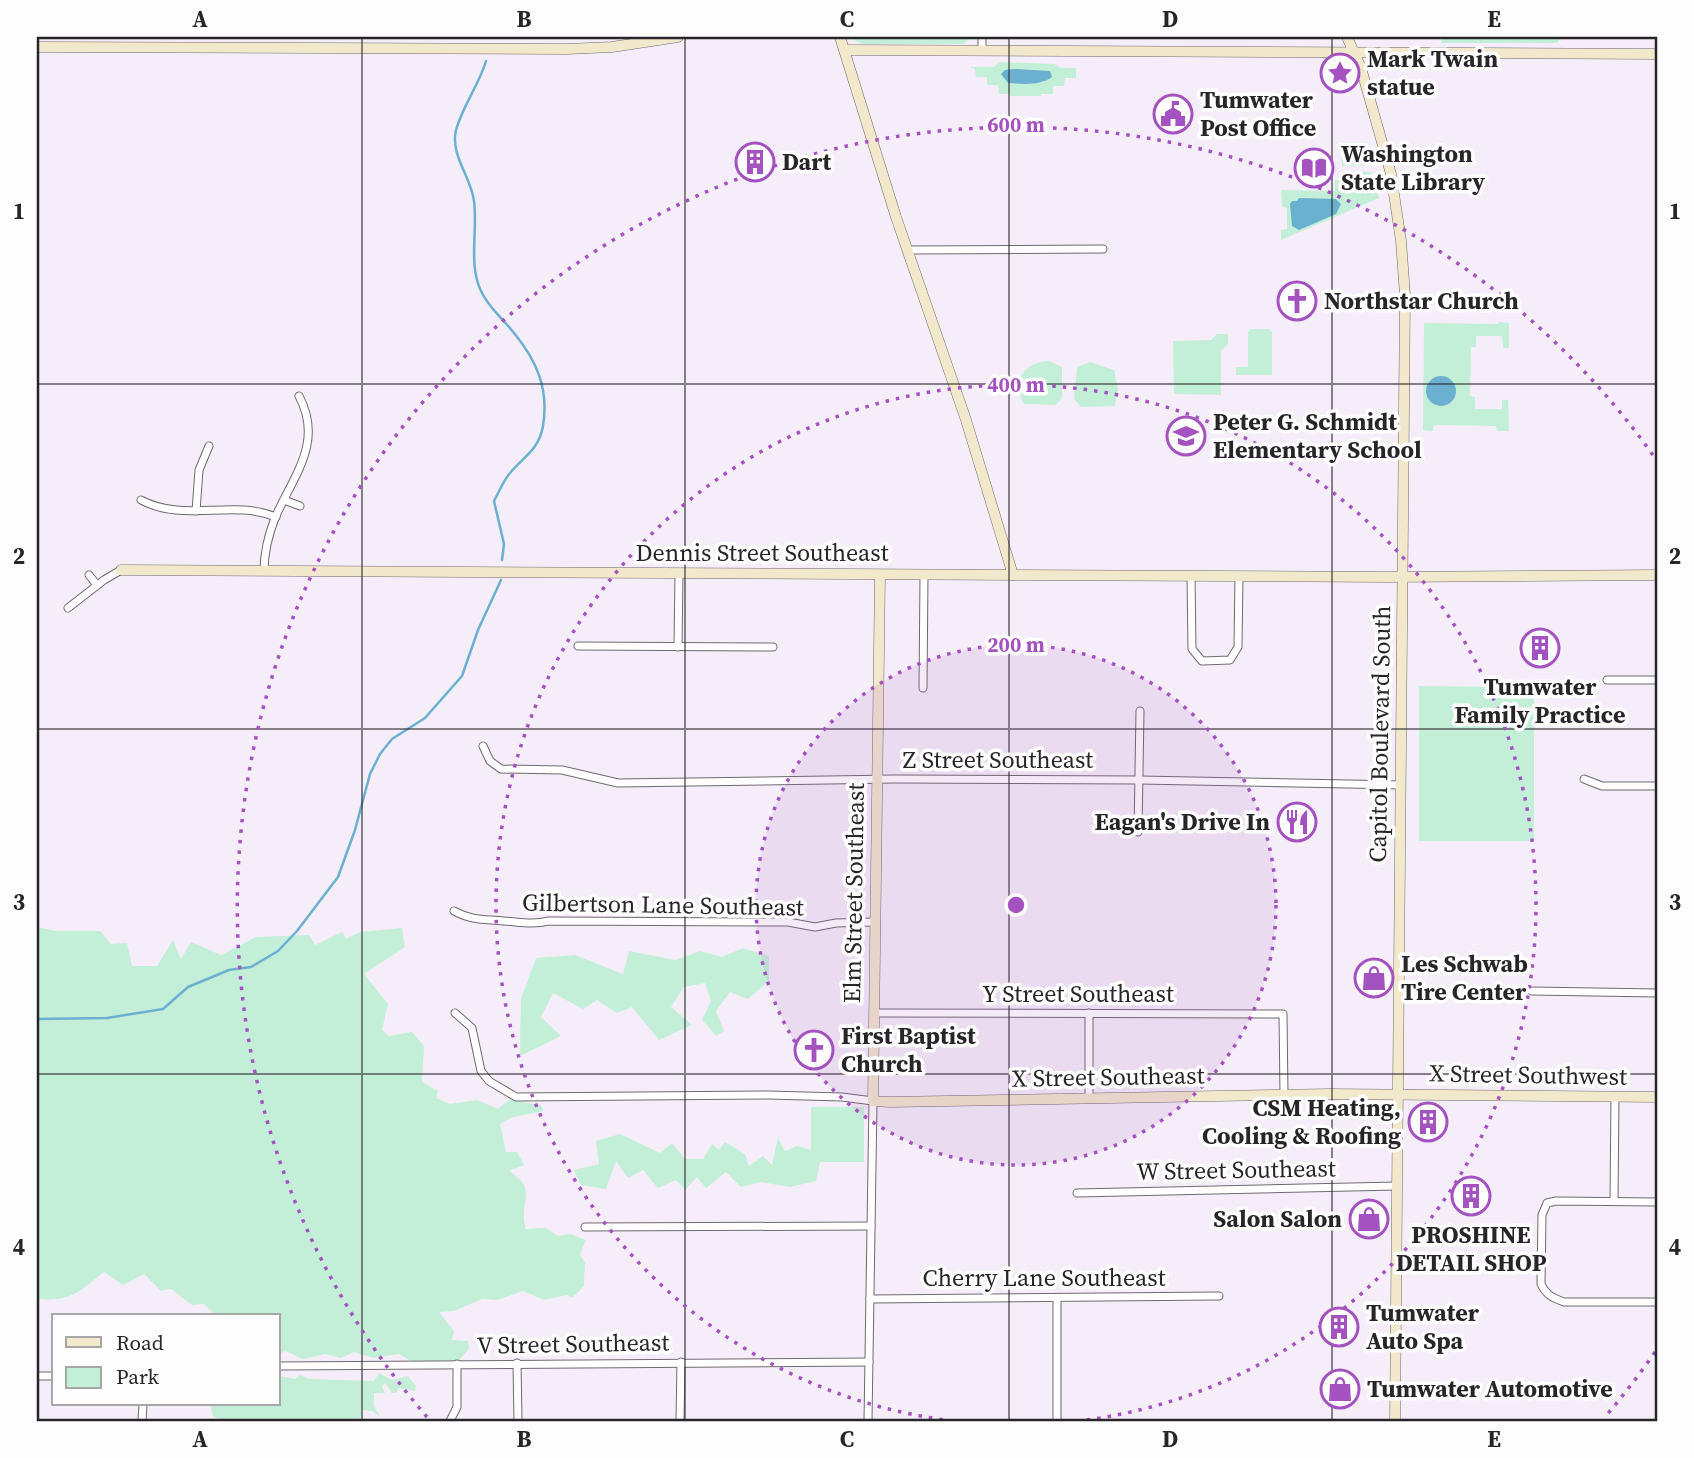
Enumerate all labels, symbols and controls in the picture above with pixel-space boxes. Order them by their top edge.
text: A [192,3,208,35]
text: B [517,3,532,35]
text: C [840,3,854,35]
text: D [1162,3,1178,35]
text: E [1487,3,1501,35]
place label: Mark Twain statue [1367,42,1498,103]
place icon: Mark Twain statue [1319,52,1361,94]
place label: Tumwater Post Office [1200,83,1316,144]
public building icon: Tumwater Post Office [1152,93,1194,135]
text: 600 m [987,110,1045,139]
place label: Washington State Library [1341,137,1485,198]
building icon: Dart [734,141,776,183]
place label: Dart [782,145,832,178]
library icon: Washington State Library [1293,147,1335,189]
text: 1 [13,195,25,227]
text: 1 [1669,195,1681,227]
church icon: Northstar Church [1276,280,1318,322]
place label: Northstar Church [1324,284,1519,317]
text: 400 m [987,370,1045,399]
place label: Peter G. Schmidt Elementary School [1213,405,1422,466]
school or university icon: Peter G. Schmidt Elementary School [1165,415,1207,457]
street label: Dennis Street Southeast [635,536,889,569]
text: 2 [13,540,25,572]
text: 2 [1669,540,1681,572]
street label: Capitol Boulevard South [1361,605,1398,863]
building icon: Tumwater Family Practice [1519,627,1561,669]
text: 200 m [987,630,1045,659]
place label: Tumwater Family Practice [1454,670,1626,731]
street label: Z Street Southeast [903,743,1093,776]
street label: Elm Street Southeast [835,782,872,1003]
restaurant icon: Eagan's Drive In [1276,801,1318,843]
place label: Eagan's Drive In [1095,805,1270,838]
text: 3 [13,886,25,918]
street label: Gilbertson Lane Southeast [522,886,804,923]
text: 3 [1669,886,1681,918]
centre of rings [1004,893,1028,917]
place label: Les Schwab Tire Center [1401,947,1528,1008]
shop icon: Les Schwab Tire Center [1353,957,1395,999]
street label: Y Street Southeast [982,977,1174,1010]
place label: First Baptist Church [841,1019,976,1080]
church icon: First Baptist Church [793,1029,835,1071]
street label: X Street Southwest [1429,1056,1627,1093]
street label: X Street Southeast [1011,1058,1205,1095]
place label: CSM Heating, Cooling & Roofing [1202,1091,1401,1152]
building icon: CSM Heating, Cooling & Roofing [1407,1101,1449,1143]
street label: W Street Southeast [1136,1151,1336,1188]
building icon: PROSHINE DETAIL SHOP [1450,1175,1492,1217]
shop icon: Salon Salon [1348,1198,1390,1240]
place label: Salon Salon [1213,1202,1342,1235]
place label: PROSHINE DETAIL SHOP [1396,1218,1547,1279]
text: 4 [13,1231,25,1263]
text: 4 [1669,1231,1681,1263]
street label: Cherry Lane Southeast [923,1261,1166,1294]
place label: Tumwater Auto Spa [1366,1296,1480,1357]
building icon: Tumwater Auto Spa [1318,1306,1360,1348]
legend [52,1314,280,1406]
street label: V Street Southeast [477,1325,670,1362]
text: Road [116,1328,164,1357]
text: Park [116,1362,160,1391]
shop icon: Tumwater Automotive [1319,1368,1361,1410]
place label: Tumwater Automotive [1367,1372,1613,1405]
text: A [192,1423,208,1455]
text: B [517,1423,532,1455]
text: C [840,1423,854,1455]
text: D [1162,1423,1178,1455]
text: E [1487,1423,1501,1455]

